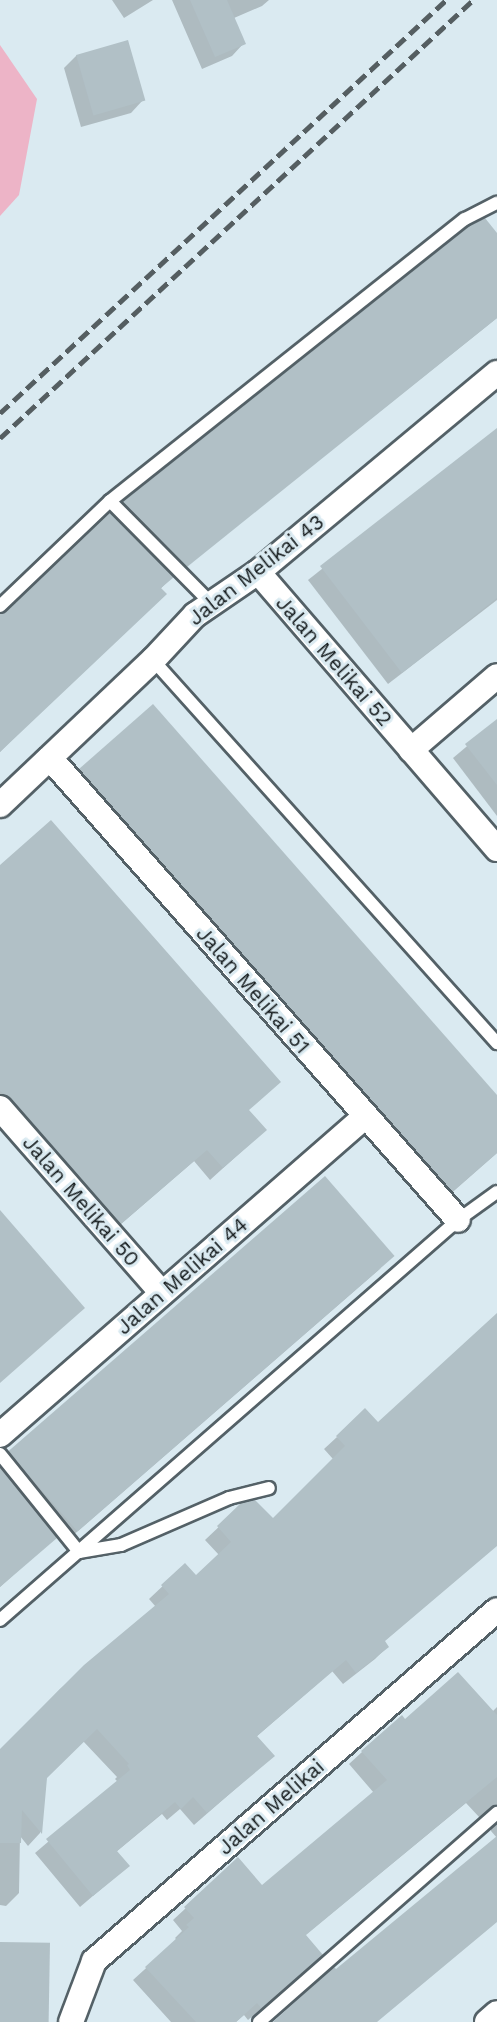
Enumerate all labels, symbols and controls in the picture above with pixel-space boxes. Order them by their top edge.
street label: Jalan Melikai 43 [183,509,329,631]
street label: Jalan Melikai 52 [271,591,397,731]
street label: Jalan Melikai 51 [191,921,315,1059]
street label: Jalan Melikai 50 [17,1130,145,1272]
street label: Jalan Melikai 44 [111,1212,253,1340]
street label: Jalan Melikai [213,1754,329,1860]

